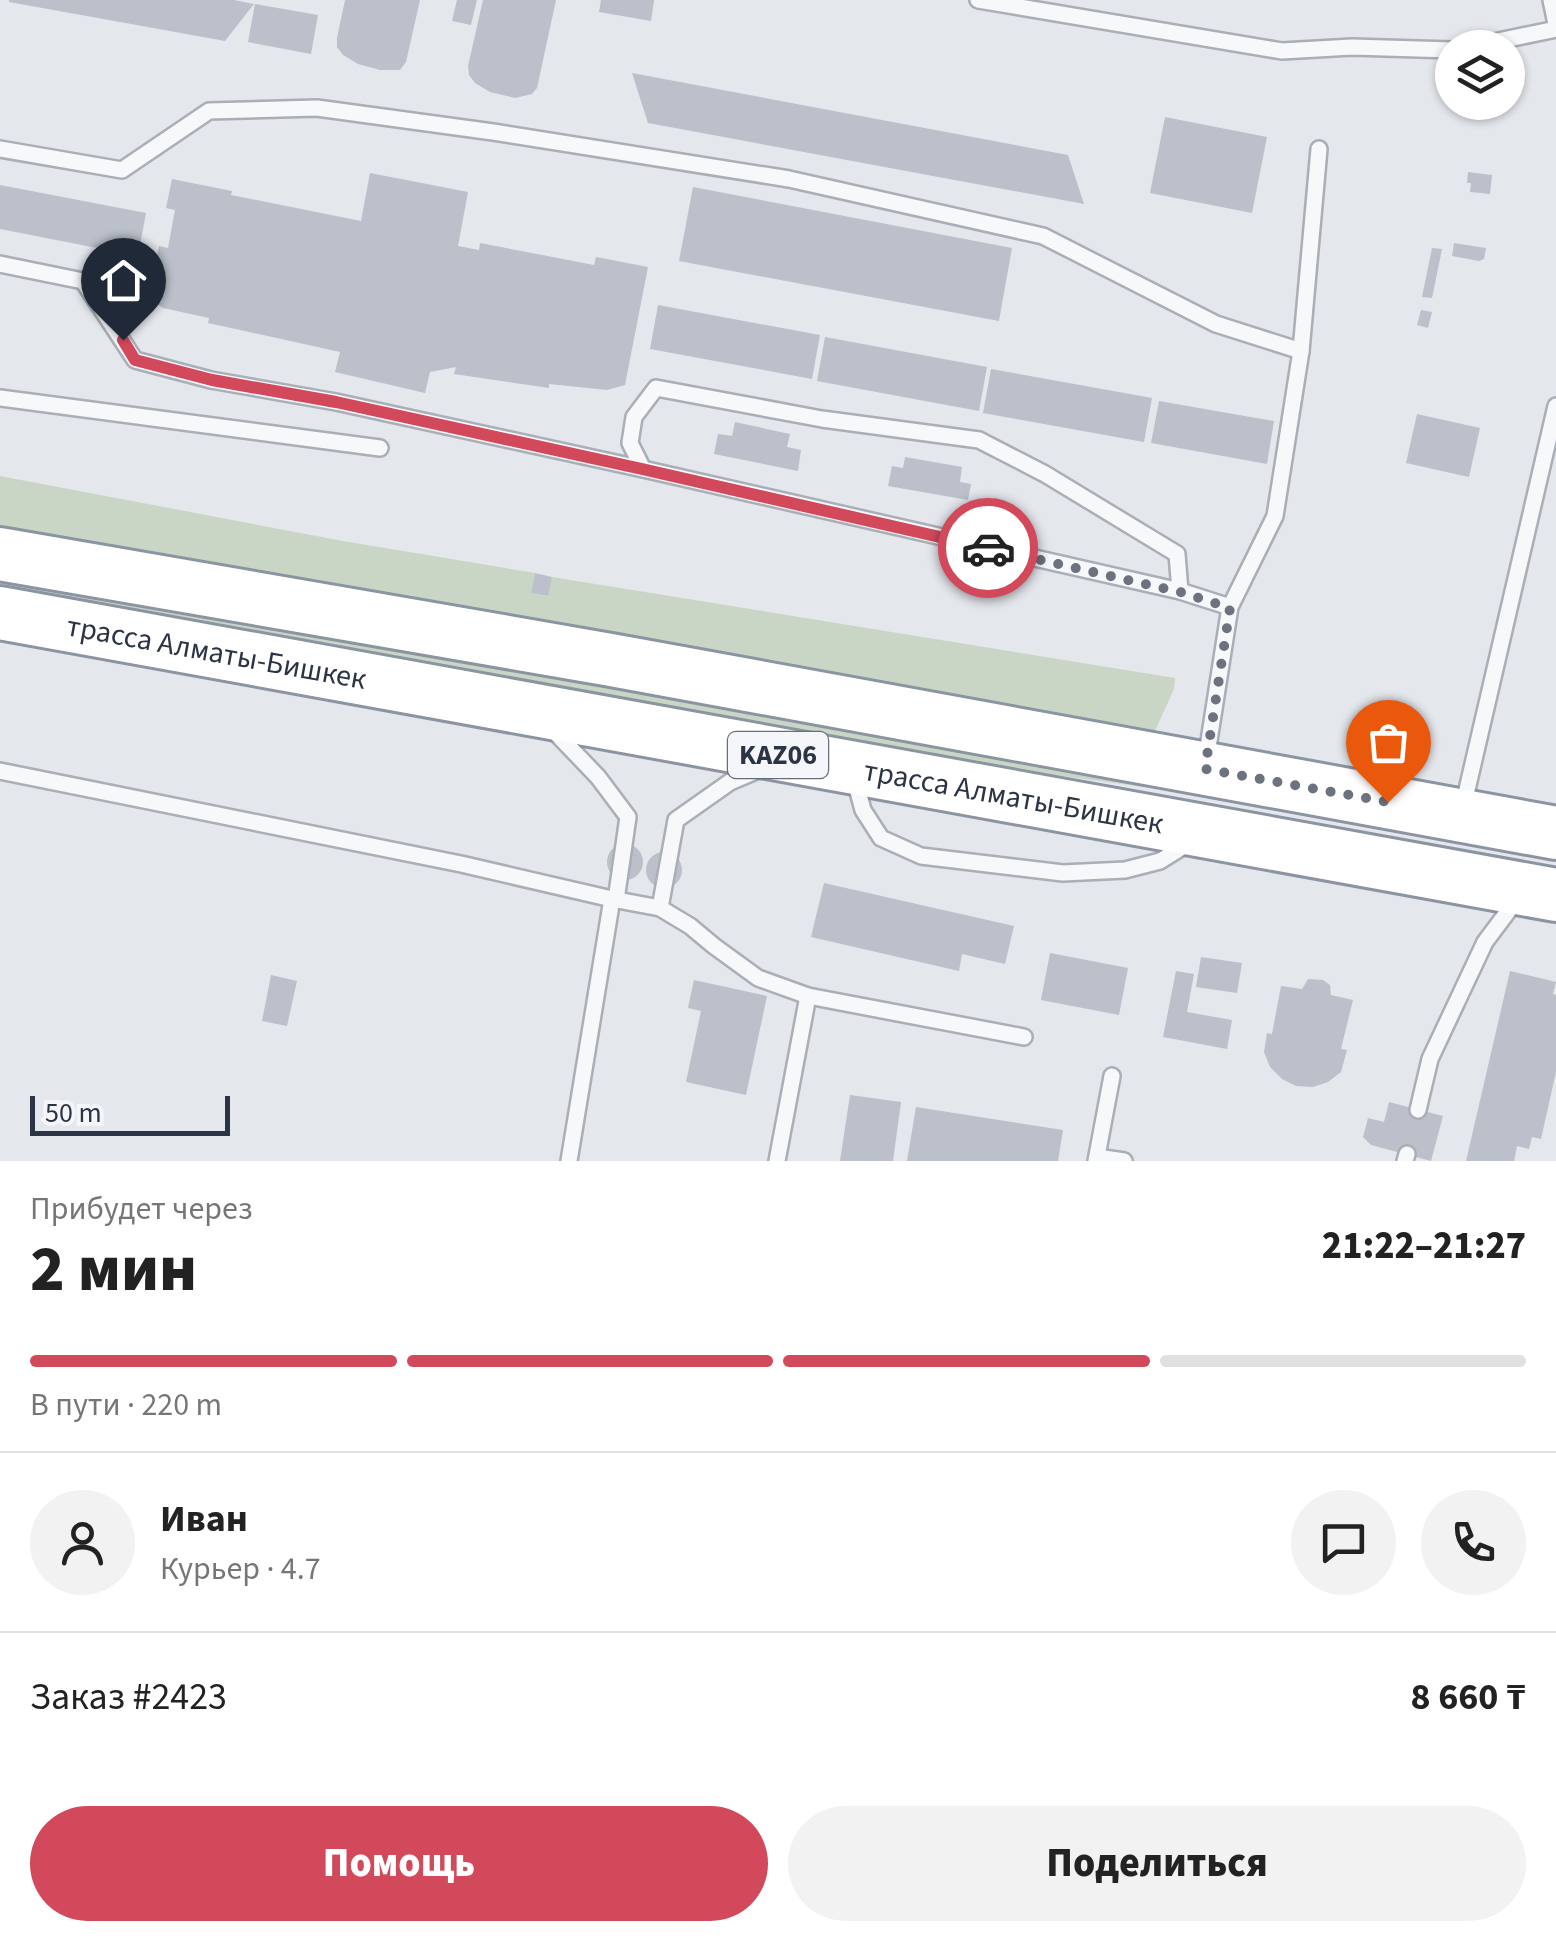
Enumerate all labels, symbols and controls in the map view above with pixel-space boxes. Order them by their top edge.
map controls [1435,30,1525,120]
button: layers [1435,30,1525,120]
pin [81,238,166,341]
icon: home [96,253,151,308]
courier [938,498,1038,598]
icon: car [961,521,1016,576]
street label: трасса Алматы-Бишкек [63,604,370,700]
pin [1346,700,1431,803]
icon: bag [1361,715,1416,770]
road number: KАZ06 [728,732,828,778]
street label: трасса Алматы-Бишкек [860,748,1167,845]
scale bar [30,1091,230,1136]
text: 50 m [45,1093,102,1133]
text: Прибудет через [30,1186,253,1232]
text: 21:22–21:27 [1322,1219,1526,1273]
text: 2 мин [30,1223,197,1316]
text: В пути · 220 m [30,1382,222,1428]
button: person [30,1490,135,1595]
button: chat [1291,1490,1396,1595]
button: phone [1421,1490,1526,1595]
text: Иван [160,1492,248,1546]
text: Курьер · 4.7 [160,1546,321,1592]
text: Заказ #2423 [30,1670,227,1724]
text: 8 660 ₸ [1410,1670,1526,1724]
button: Помощь [30,1806,768,1921]
button: Поделиться [788,1806,1526,1921]

